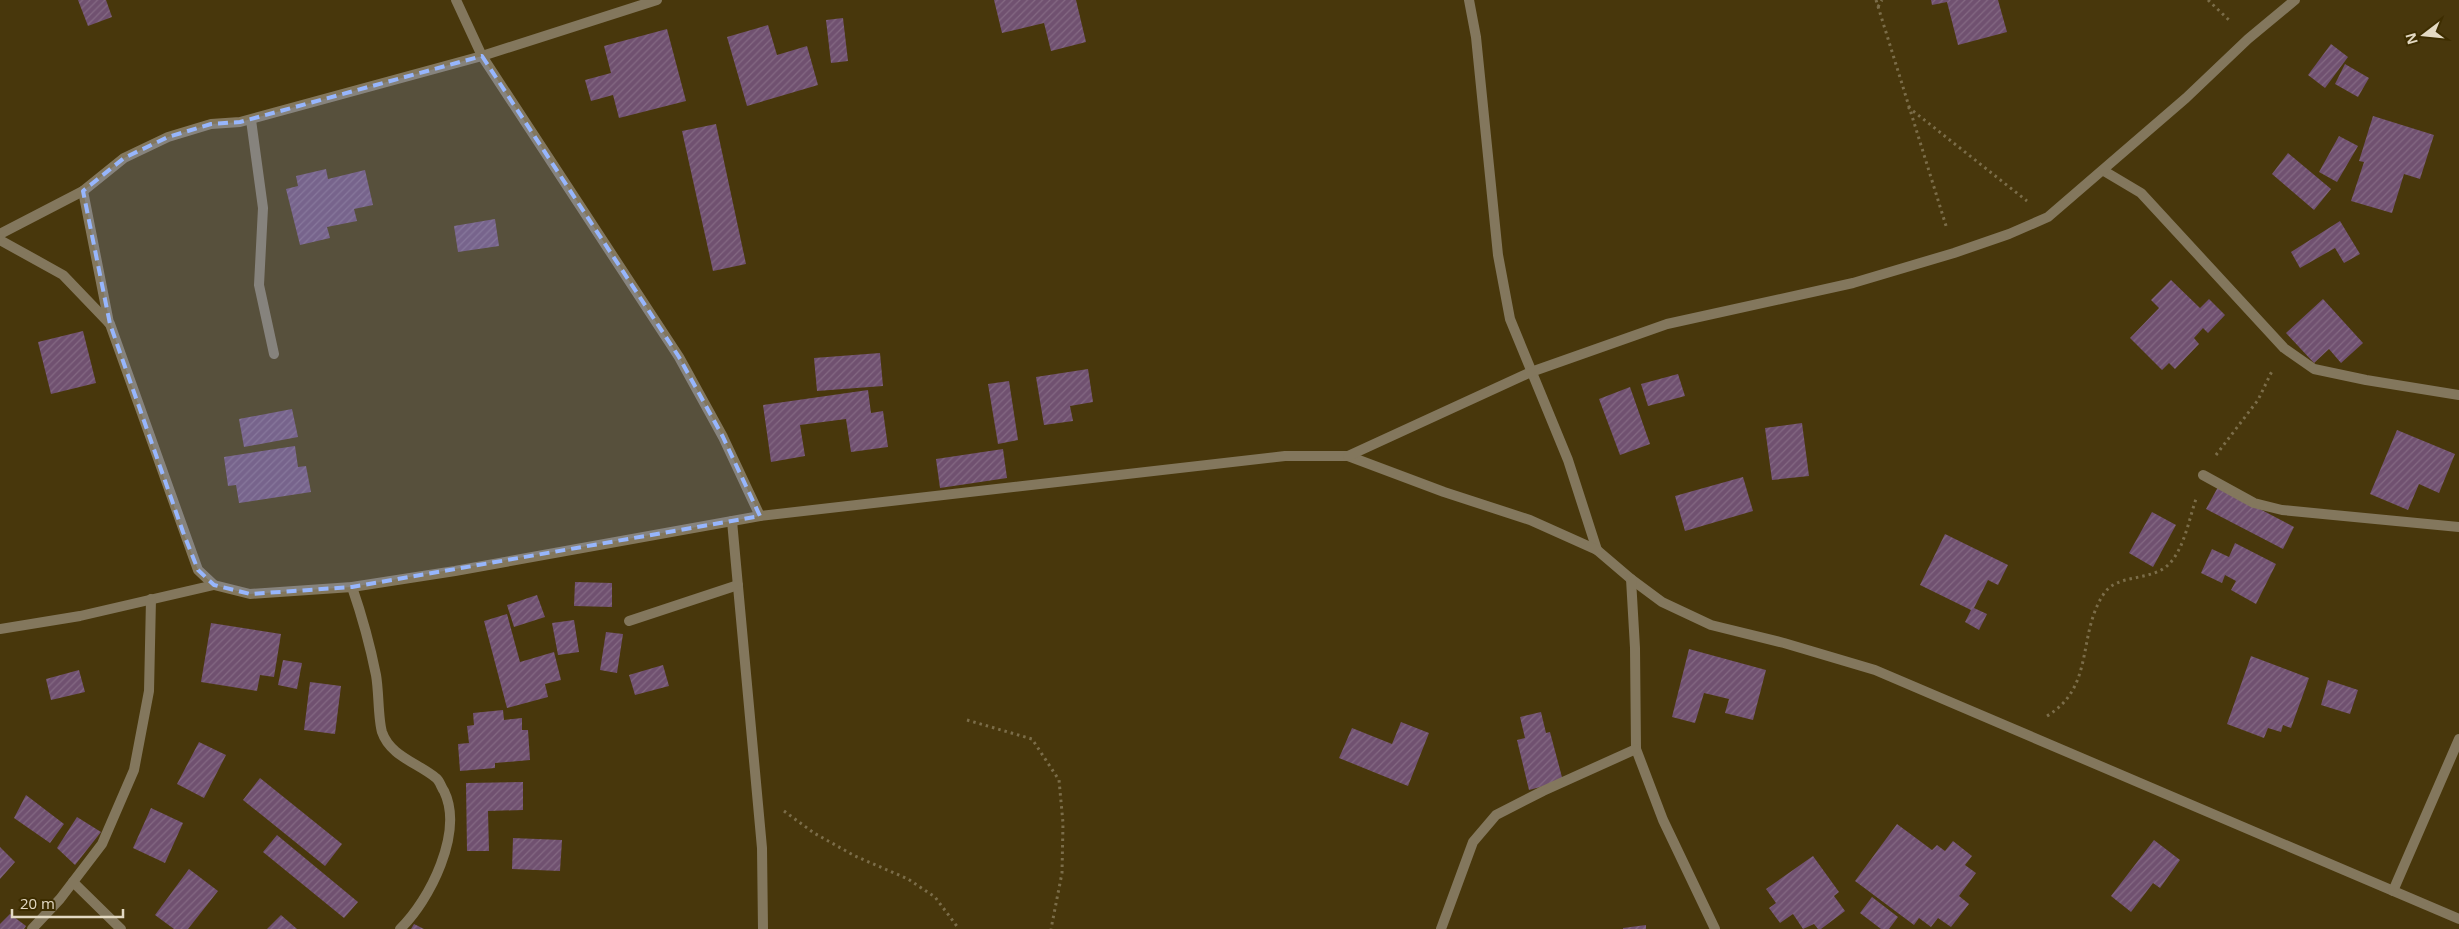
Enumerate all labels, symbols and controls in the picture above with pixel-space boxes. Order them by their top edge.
north arrow [2399,10,2449,60]
text: N [2400,31,2422,47]
scale bar [12,886,124,918]
text: 20 m [20,893,55,913]

